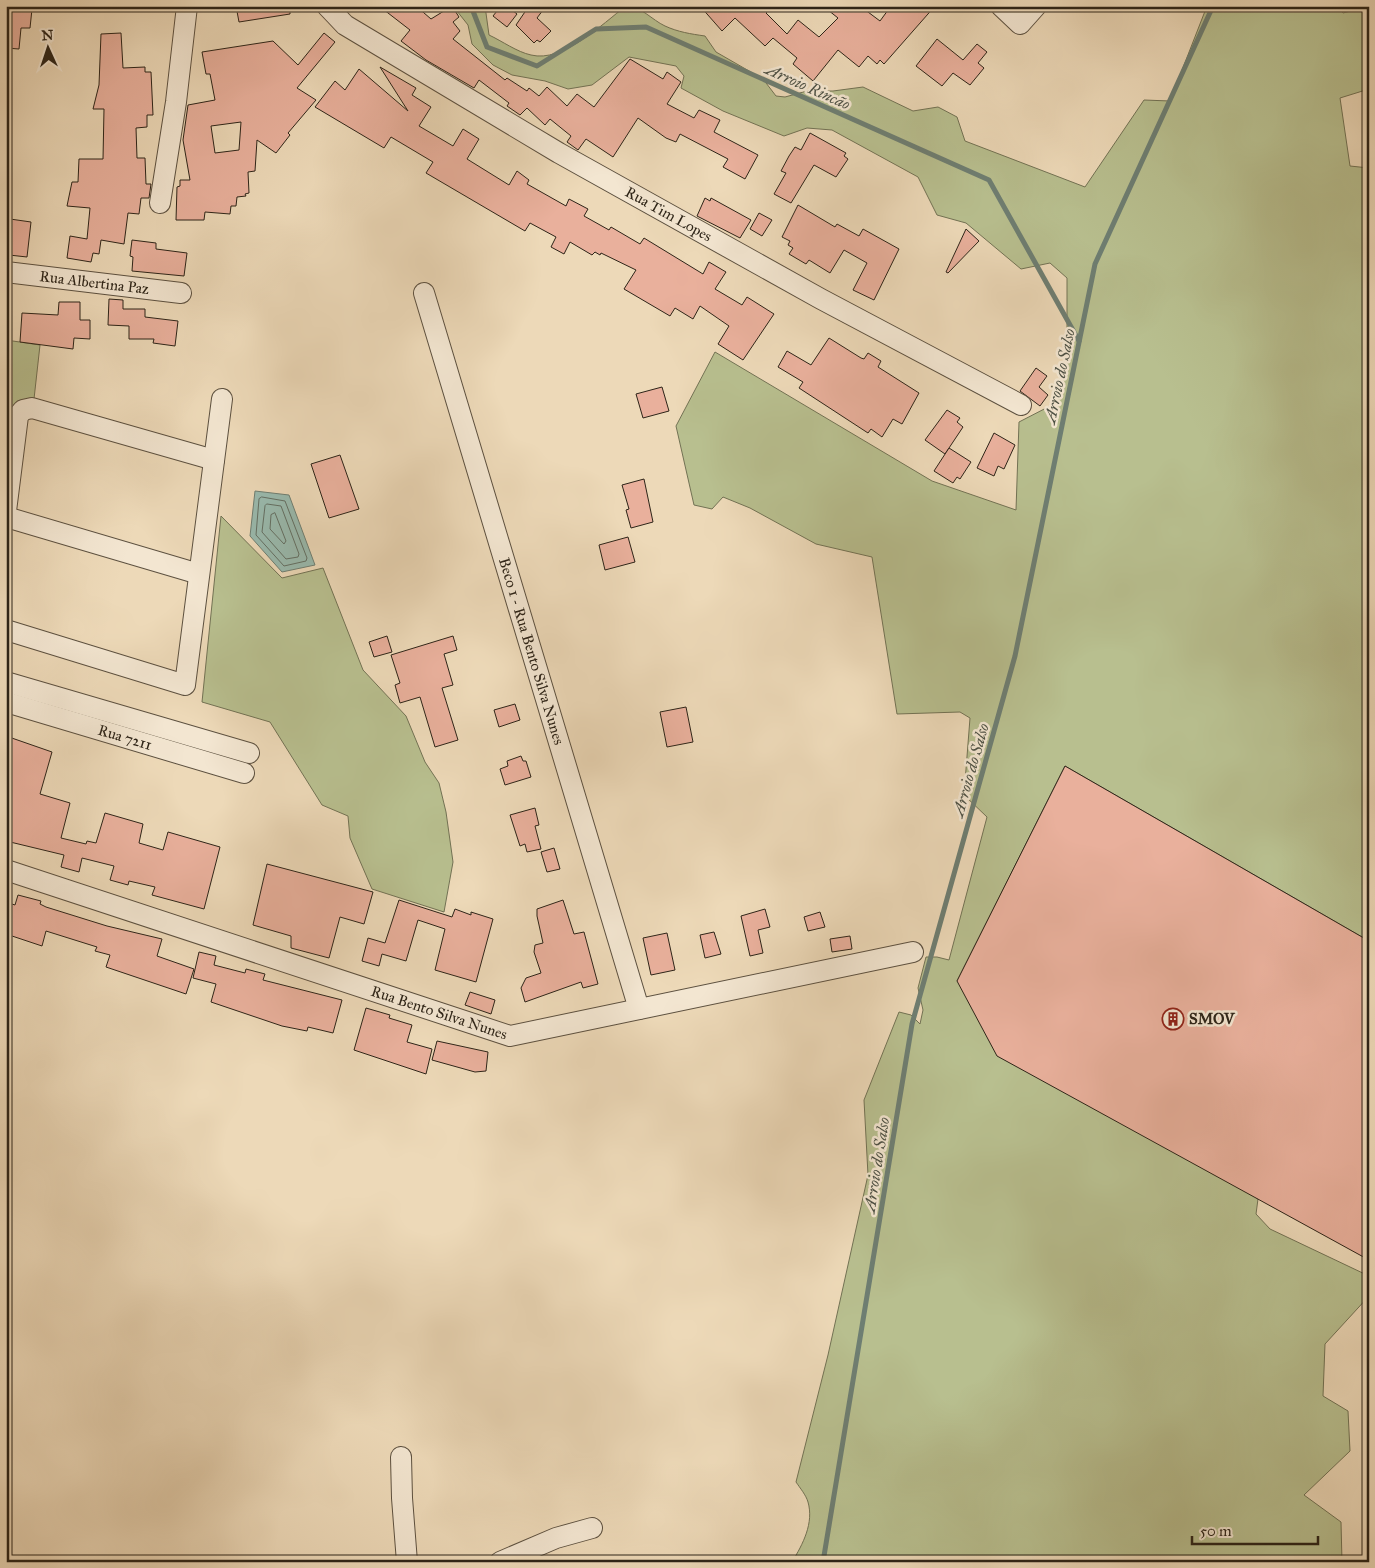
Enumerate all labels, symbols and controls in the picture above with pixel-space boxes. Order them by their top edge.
north arrow [22,22,72,72]
text: N [41,27,54,44]
water label: Arroio Rincão [761,59,853,114]
street label: Rua Tim Lopes [622,183,715,245]
street label: Rua Albertina Paz [39,267,150,298]
water label: Arroio do Salso [1040,327,1079,427]
street label: Beco 1 - Rua Bento Silva Nunes [495,556,568,747]
street label: Rua 7211 [96,721,154,754]
water label: Arroio do Salso [948,721,993,821]
street label: Rua Bento Silva Nunes [369,982,509,1043]
building icon: SMOV [1161,1007,1185,1031]
place label: SMOV [1189,1010,1236,1028]
water label: Arroio do Salso [859,1116,893,1216]
scale bar [1192,1513,1319,1545]
text: 50 m [1200,1522,1232,1540]

